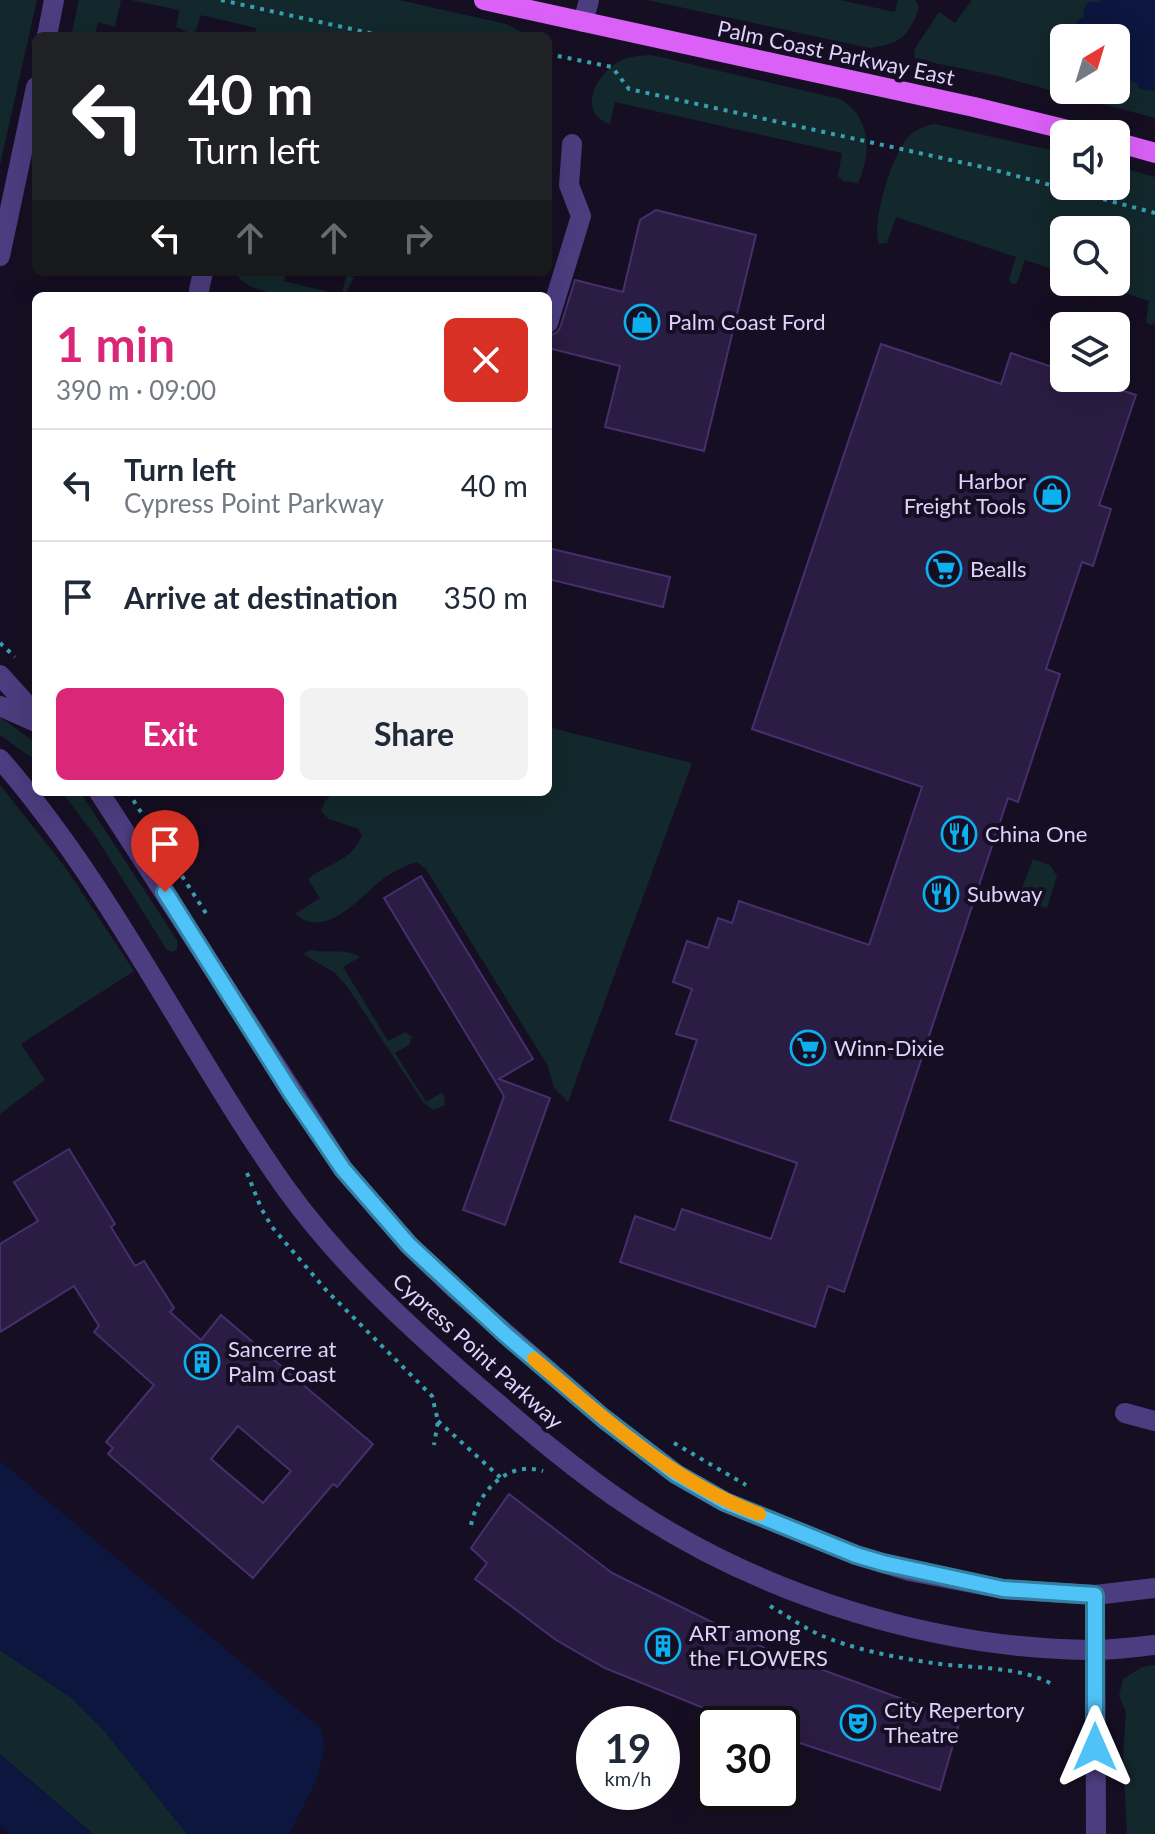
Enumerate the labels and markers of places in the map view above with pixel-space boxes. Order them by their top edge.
shop icon: Palm Coast Ford [623,303,661,341]
place label: Palm Coast Ford [668,308,826,335]
place label: Harbor Freight Tools [904,467,1026,519]
shop icon: Harbor Freight Tools [1033,475,1071,513]
supermarket icon: Bealls [925,550,963,588]
place label: Bealls [970,555,1027,582]
pin [131,810,199,892]
restaurant icon: China One [940,815,978,853]
place label: China One [985,820,1087,847]
restaurant icon: Subway [922,875,960,913]
place label: Subway [967,880,1043,907]
supermarket icon: Winn-Dixie [789,1029,827,1067]
place label: Winn-Dixie [834,1034,944,1061]
place label: Sancerre at Palm Coast [228,1335,337,1387]
building icon: Sancerre at Palm Coast [183,1343,221,1381]
place label: ART among the FLOWERS [689,1619,828,1671]
building icon: ART among the FLOWERS [644,1627,682,1665]
place label: City Repertory Theatre [884,1696,1025,1748]
theatre icon: City Repertory Theatre [839,1704,877,1742]

